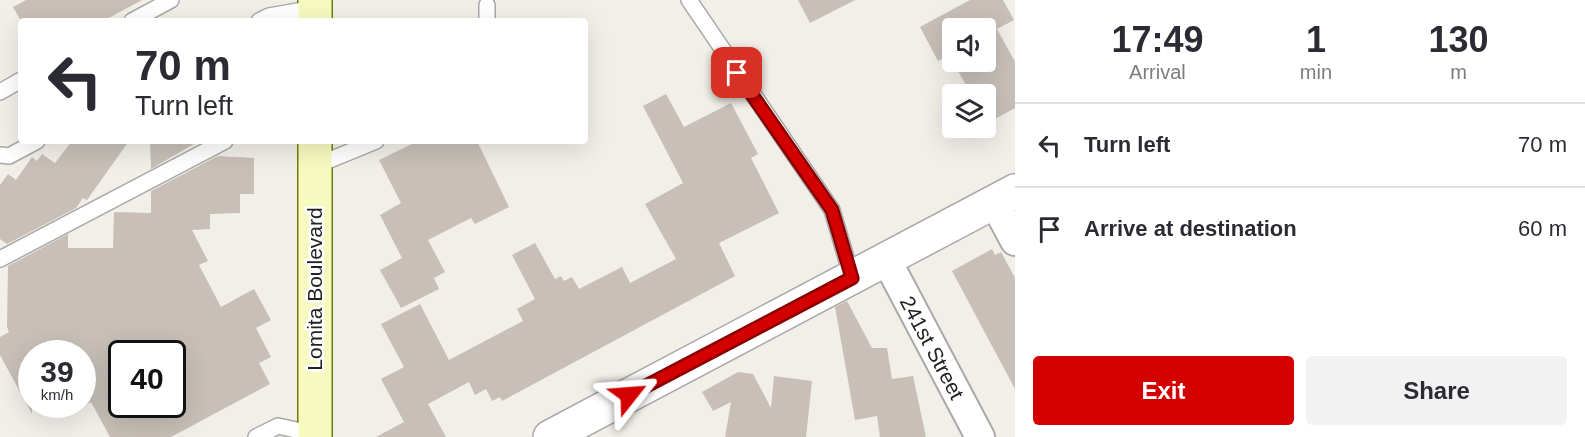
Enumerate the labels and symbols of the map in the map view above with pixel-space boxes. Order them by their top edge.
pin [711,47,762,98]
street label: Lomita Boulevard [303,207,326,371]
street label: 241st Street [896,292,969,403]
speed limit sign: 40 [108,340,186,418]
position arrow [597,363,661,427]

